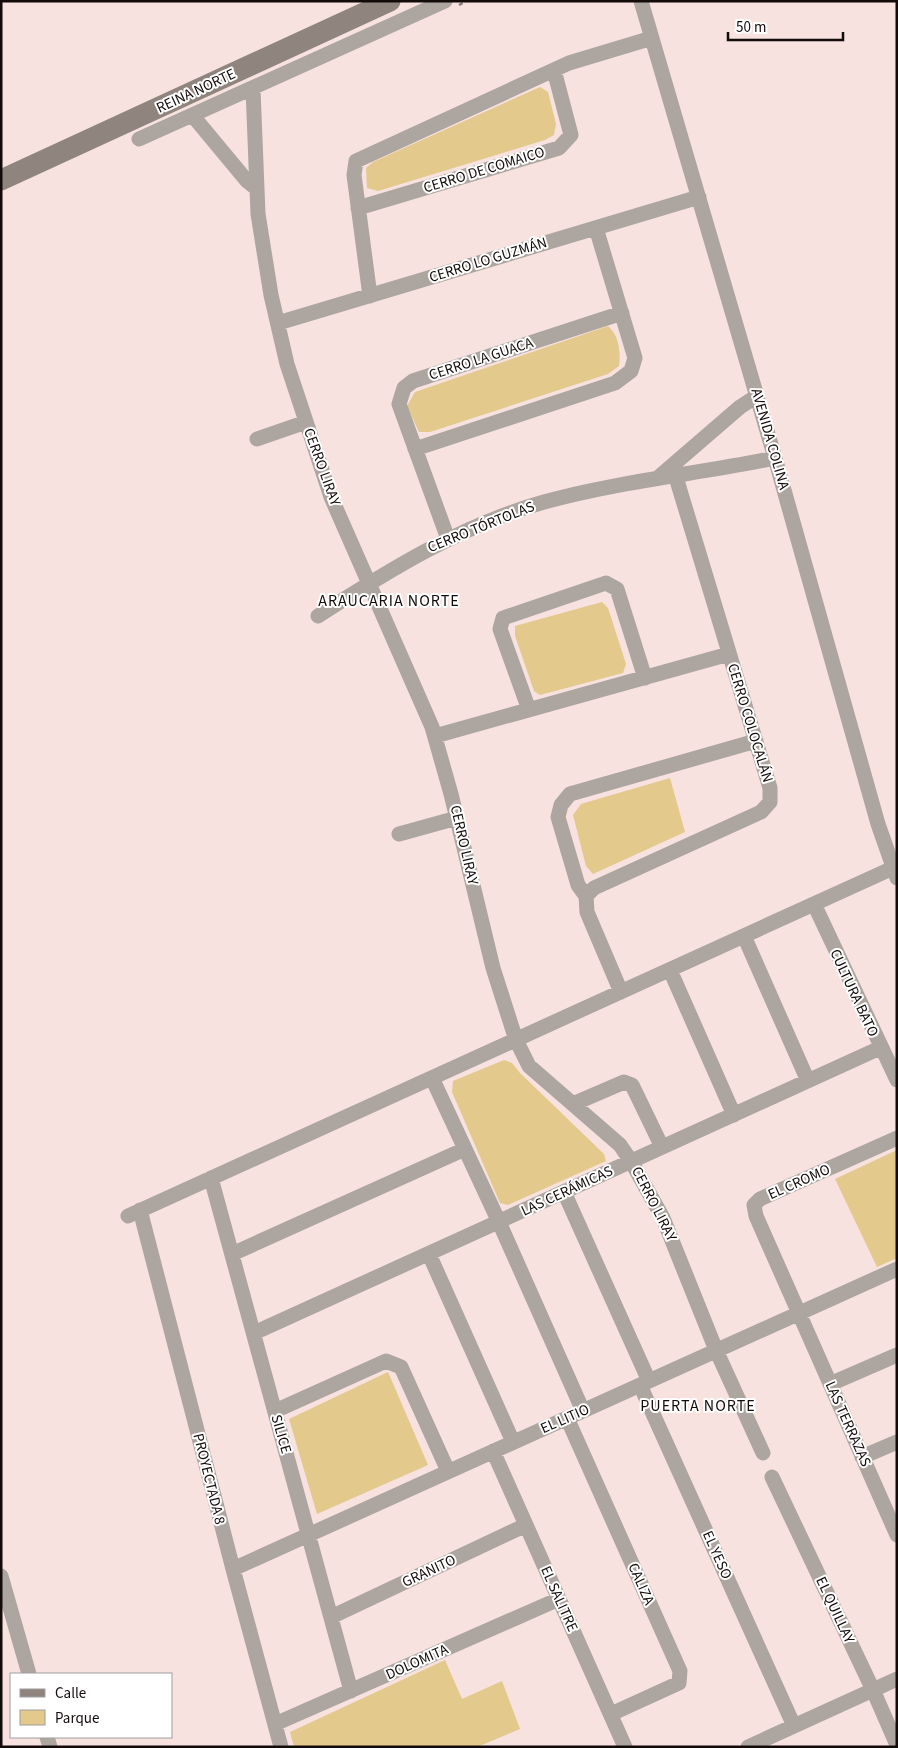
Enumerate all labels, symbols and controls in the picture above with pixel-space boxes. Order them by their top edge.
scale bar [728,10,843,42]
text: 50 m [736,17,766,38]
street label: REINA NORTE [153,63,239,119]
street label: CERRO DE COMAICO [421,142,547,198]
street label: CERRO LO GUZMÁN [427,232,549,288]
street label: CERRO LA GUACA [426,332,537,386]
street label: AVENIDA COLINA [745,386,795,493]
street label: CERRO LIRAY [298,425,346,510]
street label: CERRO TÓRTOLAS [424,496,538,558]
district label: ARAUCARIA NORTE [318,590,460,612]
street label: CERRO COLOCALÁN [722,661,778,785]
street label: CERRO LIRAY [445,803,484,888]
street label: CULTURA BATO [824,946,884,1040]
street label: EL CROMO [765,1159,834,1205]
street label: LAS CERÁMICAS [518,1161,616,1221]
street label: CERRO LIRAY [626,1163,682,1246]
street label: LAS TERRAZAS [820,1378,876,1470]
district label: PUERTA NORTE [640,1395,756,1417]
street label: EL LITIO [537,1399,593,1439]
street label: SILICE [265,1412,297,1456]
street label: PROYECTADA 8 [188,1431,230,1527]
street label: EL YESO [697,1527,737,1583]
street label: GRANITO [399,1549,459,1593]
street label: CALIZA [622,1560,660,1609]
street label: EL SALITRE [535,1563,583,1635]
street label: EL QUILLAY [810,1573,860,1648]
street label: DOLOMITA [382,1639,452,1685]
legend [10,1673,172,1738]
text: Calle [55,1683,86,1704]
text: Parque [55,1708,99,1729]

